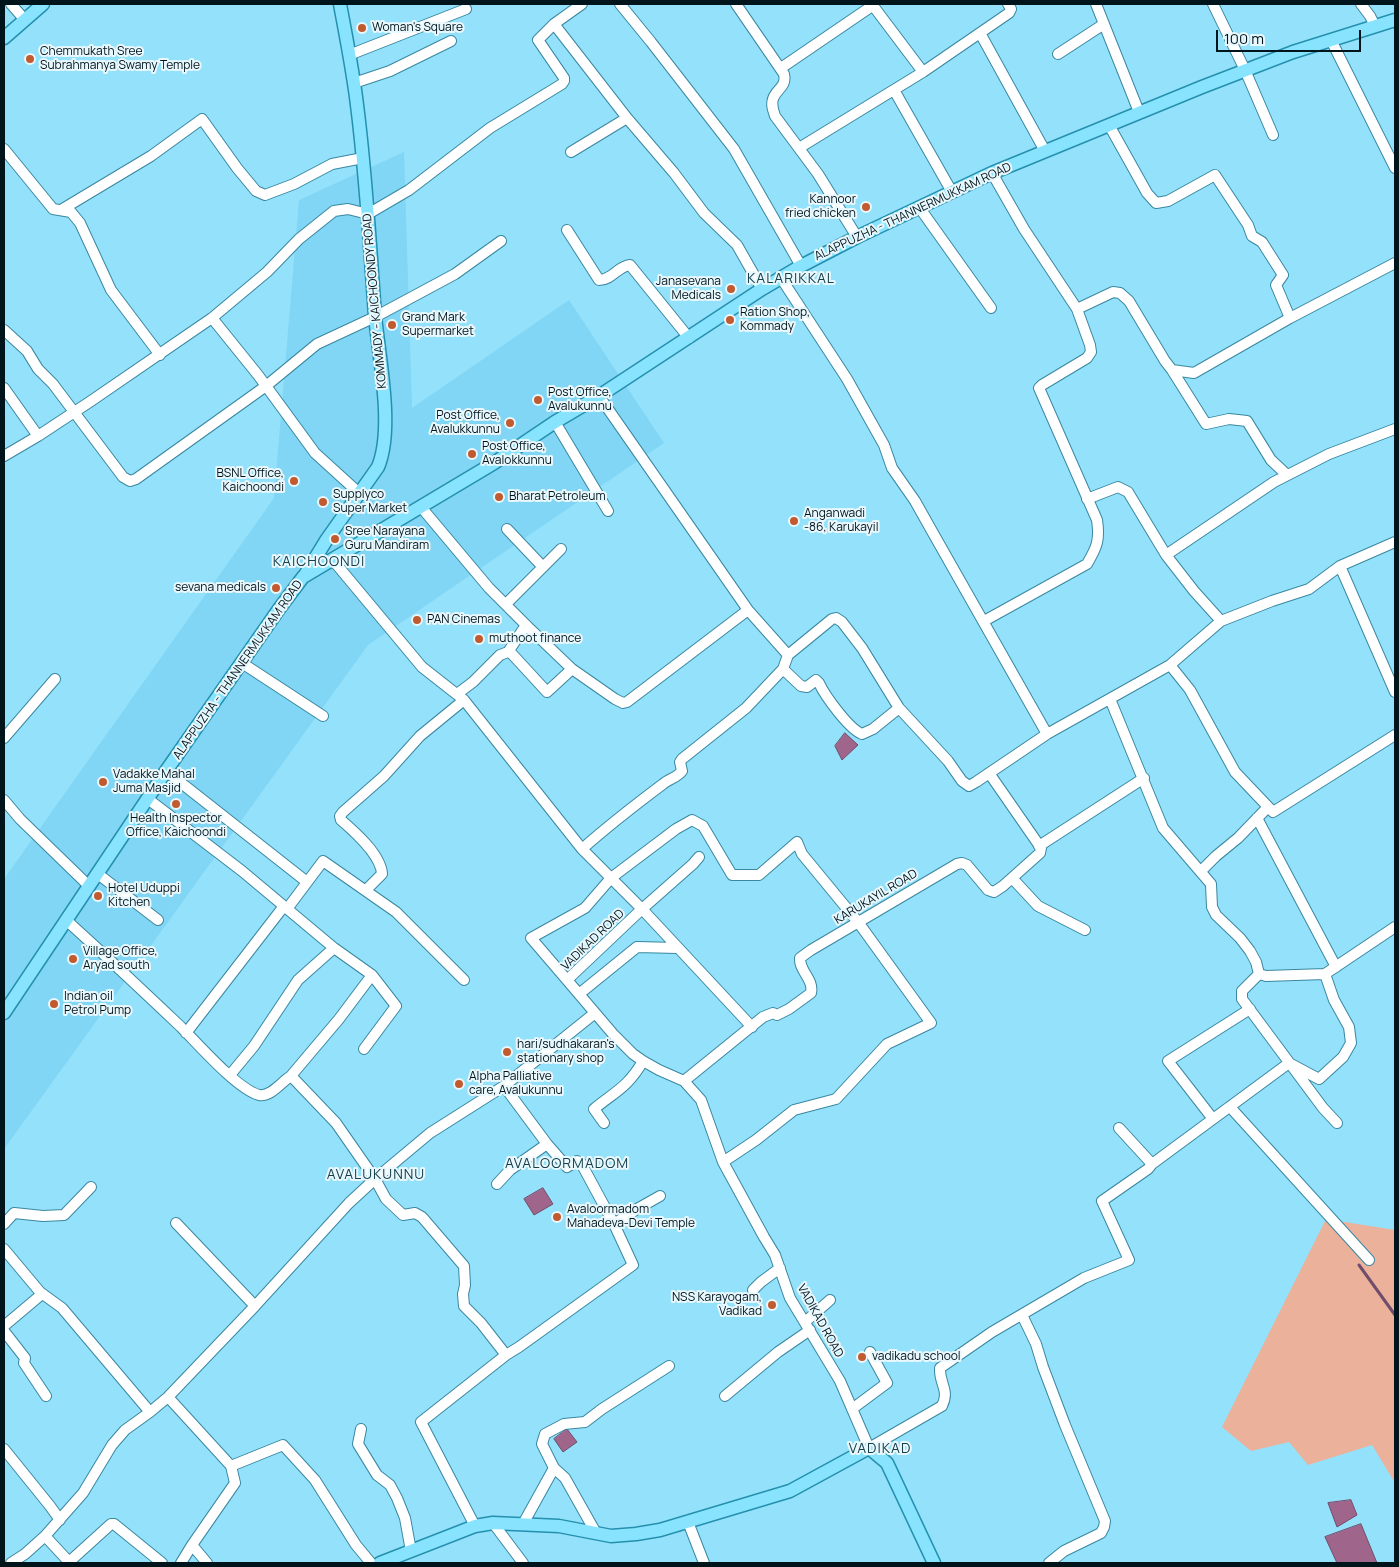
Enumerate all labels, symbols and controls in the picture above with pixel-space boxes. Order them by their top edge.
scale bar [1219,20,1364,52]
place label: Woman's Square [372,21,463,35]
marker: Woman's Square [356,22,368,34]
text: 100 m [1224,28,1264,49]
place label: Chemmukath Sree Subrahmanya Swamy Temple [40,45,200,73]
marker: Chemmukath Sree Subrahmanya Swamy Temple [24,53,36,65]
street label: ALAPPUZHA - THANNERMUKKAM ROAD [812,160,1014,264]
place label: Kannoor fried chicken [785,193,856,221]
marker: Kannoor fried chicken [860,201,872,213]
street label: KOMMADY - KAICHOONDY ROAD [360,213,390,389]
district label: KALARIKKAL [746,271,836,287]
place label: Janasevana Medicals [656,275,721,303]
marker: Janasevana Medicals [725,283,737,295]
place label: Ration Shop, Kommady [740,306,810,334]
place label: Grand Mark Supermarket [402,311,474,339]
marker: Ration Shop, Kommady [724,314,736,326]
marker: Grand Mark Supermarket [386,319,398,331]
place label: Post Office, Avalukunnu [548,386,612,414]
marker: Post Office, Avalukunnu [532,394,544,406]
place label: Post Office, Avalukkunnu [430,409,500,437]
marker: Post Office, Avalukkunnu [504,417,516,429]
place label: Post Office, Avalokkunnu [482,440,552,468]
marker: Post Office, Avalokkunnu [466,448,478,460]
place label: BSNL Office, Kaichoondi [216,467,284,495]
marker: BSNL Office, Kaichoondi [288,475,300,487]
place label: Supplyco Super Market [333,488,407,516]
place label: Bharat Petroleum [509,490,606,504]
marker: Bharat Petroleum [493,491,505,503]
marker: Supplyco Super Market [317,496,329,508]
place label: Anganwadi -86, Karukayil [804,507,878,535]
marker: Anganwadi -86, Karukayil [788,515,800,527]
place label: Sree Narayana Guru Mandiram [345,525,429,553]
marker: Sree Narayana Guru Mandiram [329,533,341,545]
district label: KAICHOONDI [271,554,367,570]
street label: ALAPPUZHA - THANNERMUKKAM ROAD [170,578,306,762]
place label: sevana medicals [175,581,266,595]
marker: sevana medicals [270,582,282,594]
place label: PAN Cinemas [427,613,500,627]
marker: PAN Cinemas [411,614,423,626]
place label: muthoot finance [489,632,581,646]
marker: muthoot finance [473,633,485,645]
place label: Vadakke Mahal Juma Masjid [113,768,195,796]
marker: Vadakke Mahal Juma Masjid [97,776,109,788]
marker: Health Inspector Office, Kaichoondi [170,798,182,810]
place label: Health Inspector Office, Kaichoondi [126,812,226,840]
street label: KARUKAYIL ROAD [832,867,920,927]
place label: Hotel Uduppi Kitchen [108,882,180,910]
marker: Hotel Uduppi Kitchen [92,890,104,902]
street label: VADIKAD ROAD [559,906,627,974]
place label: Village Office, Aryad south [83,945,158,973]
marker: Village Office, Aryad south [67,953,79,965]
place label: Indian oil Petrol Pump [64,990,131,1018]
marker: Indian oil Petrol Pump [48,998,60,1010]
place label: hari/sudhakaran's stationary shop [517,1038,614,1066]
marker: hari/sudhakaran's stationary shop [501,1046,513,1058]
place label: Alpha Palliative care, Avalukunnu [469,1070,563,1098]
marker: Alpha Palliative care, Avalukunnu [453,1078,465,1090]
district label: AVALOORMADOM [503,1156,631,1172]
district label: AVALUKUNNU [326,1167,426,1183]
place label: Avaloormadom Mahadeva-Devi Temple [567,1203,695,1231]
marker: Avaloormadom Mahadeva-Devi Temple [551,1211,563,1223]
street label: VADIKAD ROAD [794,1282,846,1360]
place label: NSS Karayogam, Vadikad [672,1291,762,1319]
marker: NSS Karayogam, Vadikad [766,1299,778,1311]
place label: vadikadu school [872,1350,961,1364]
marker: vadikadu school [856,1351,868,1363]
district label: VADIKAD [848,1441,912,1457]

